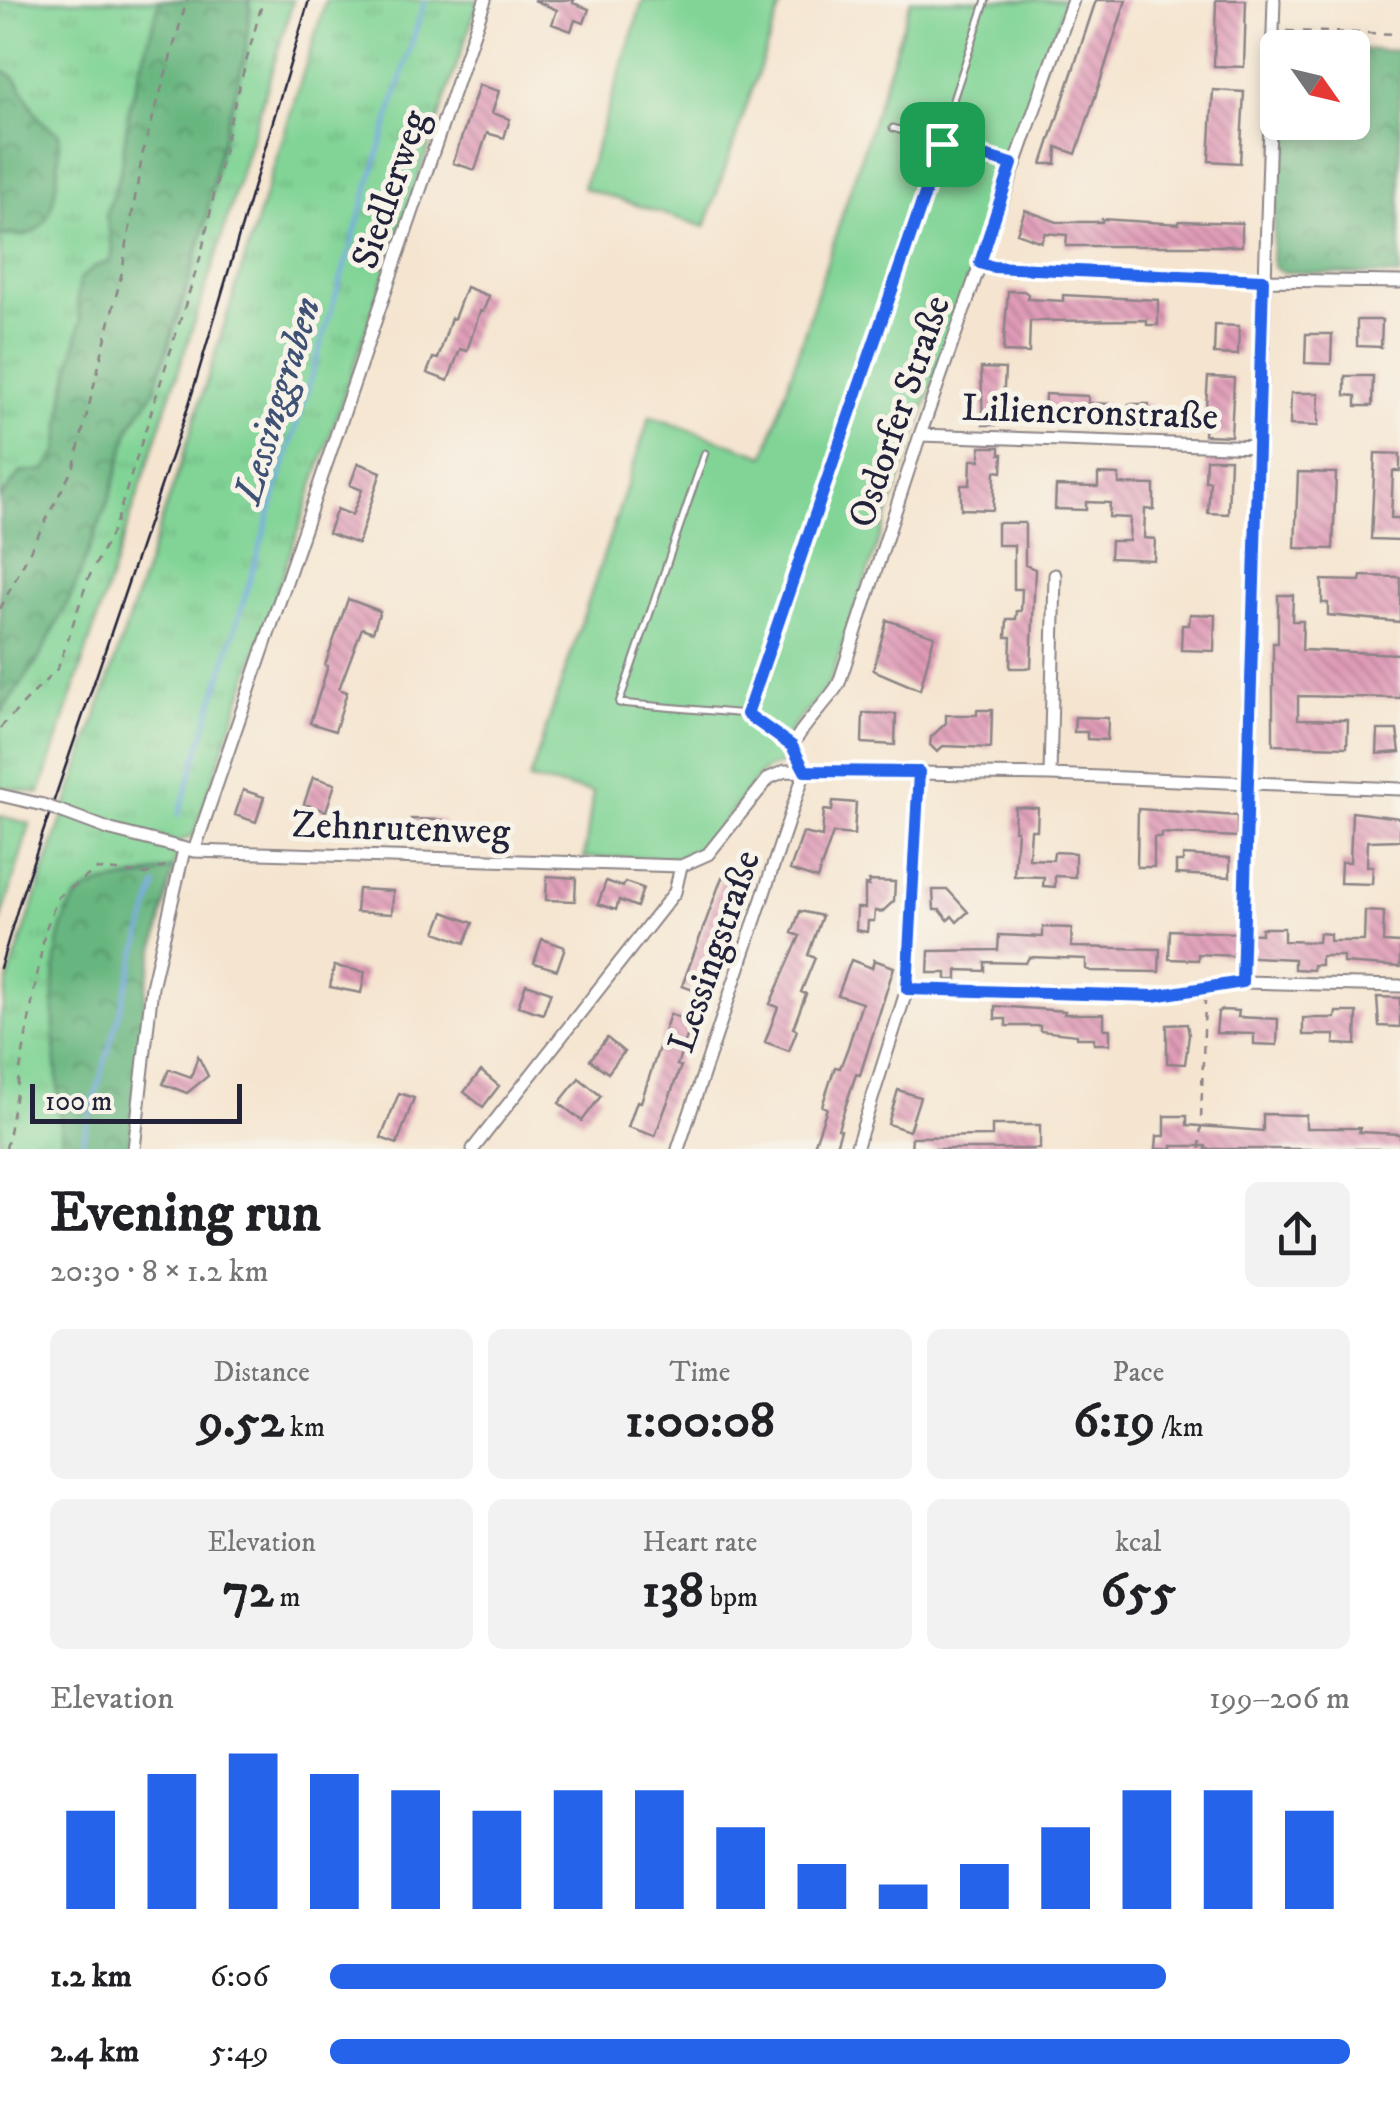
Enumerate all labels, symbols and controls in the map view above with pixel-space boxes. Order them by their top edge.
north arrow [1260,30,1370,140]
map controls [1260,30,1370,140]
pin [900,102,985,187]
street label: Siedlerweg [341,104,441,275]
icon: arrive [915,117,970,172]
street label: Osdorfer Straße [838,289,962,534]
water label: Lessinggraben [223,292,334,512]
street label: Liliencronstraße [961,385,1219,441]
street label: Zehnrutenweg [291,801,511,857]
street label: Lessingstraße [658,844,772,1059]
scale bar [30,1079,242,1124]
text: 100 m [45,1084,112,1119]
text: Evening run [50,1180,321,1249]
button: share [1245,1182,1350,1287]
text: 20:30 · 8 × 1.2 km [50,1252,269,1292]
text: Distance [213,1355,310,1390]
text: Time [670,1355,730,1390]
text: Pace [1112,1355,1164,1390]
text: 9.52 [198,1390,284,1453]
text: 1:00:08 [625,1390,775,1453]
text: 6:19 [1073,1390,1155,1453]
text: km [284,1410,325,1445]
text: /km [1155,1410,1204,1445]
text: Elevation [207,1525,316,1560]
text: Heart rate [643,1525,757,1560]
text: kcal [1115,1525,1161,1560]
text: 72 [223,1560,274,1623]
text: 138 [642,1560,704,1623]
text: 655 [1100,1560,1176,1623]
text: m [274,1580,301,1615]
text: bpm [704,1580,758,1615]
text: Elevation [50,1679,174,1719]
text: 199–206 m [1209,1679,1350,1719]
text: 1.2 km [50,1957,132,1997]
text: 6:06 [210,1957,269,1997]
text: 2.4 km [50,2032,139,2072]
text: 5:49 [210,2032,269,2072]

